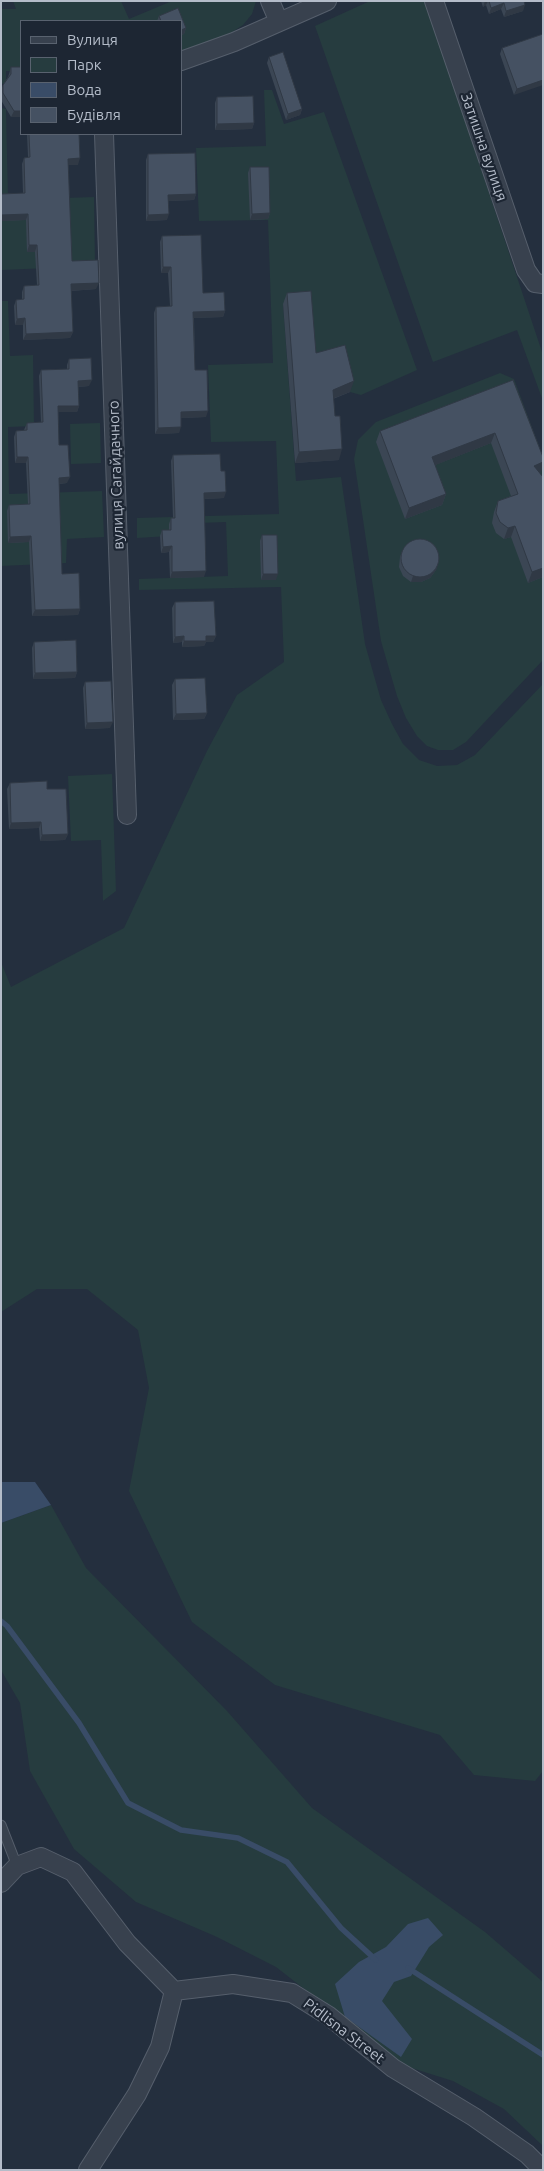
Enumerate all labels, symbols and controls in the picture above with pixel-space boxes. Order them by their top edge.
legend [20,20,182,135]
text: Вулиця [67,31,118,48]
text: Парк [67,56,102,73]
text: Вода [67,81,102,98]
street label: Затишна вулиця [457,90,511,204]
text: Будівля [67,106,121,123]
street label: вулиця Сагайдачного [104,400,128,550]
street label: Pidlisna Street [300,1995,388,2067]

